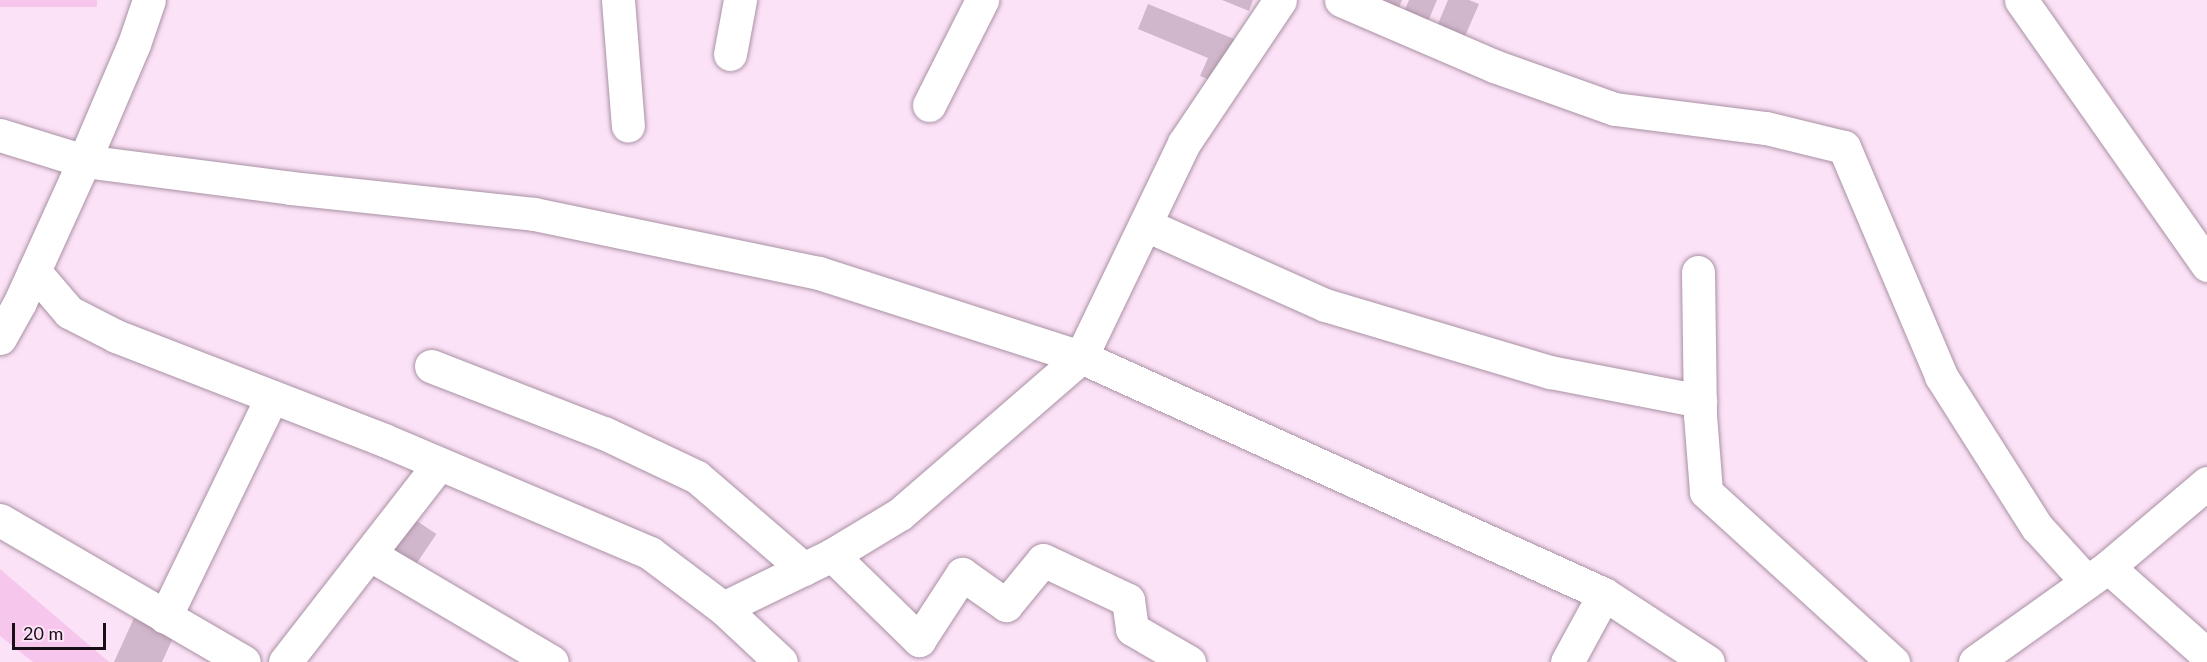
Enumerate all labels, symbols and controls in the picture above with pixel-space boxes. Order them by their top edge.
scale bar [15,611,110,649]
text: 20 m [23,622,63,644]

